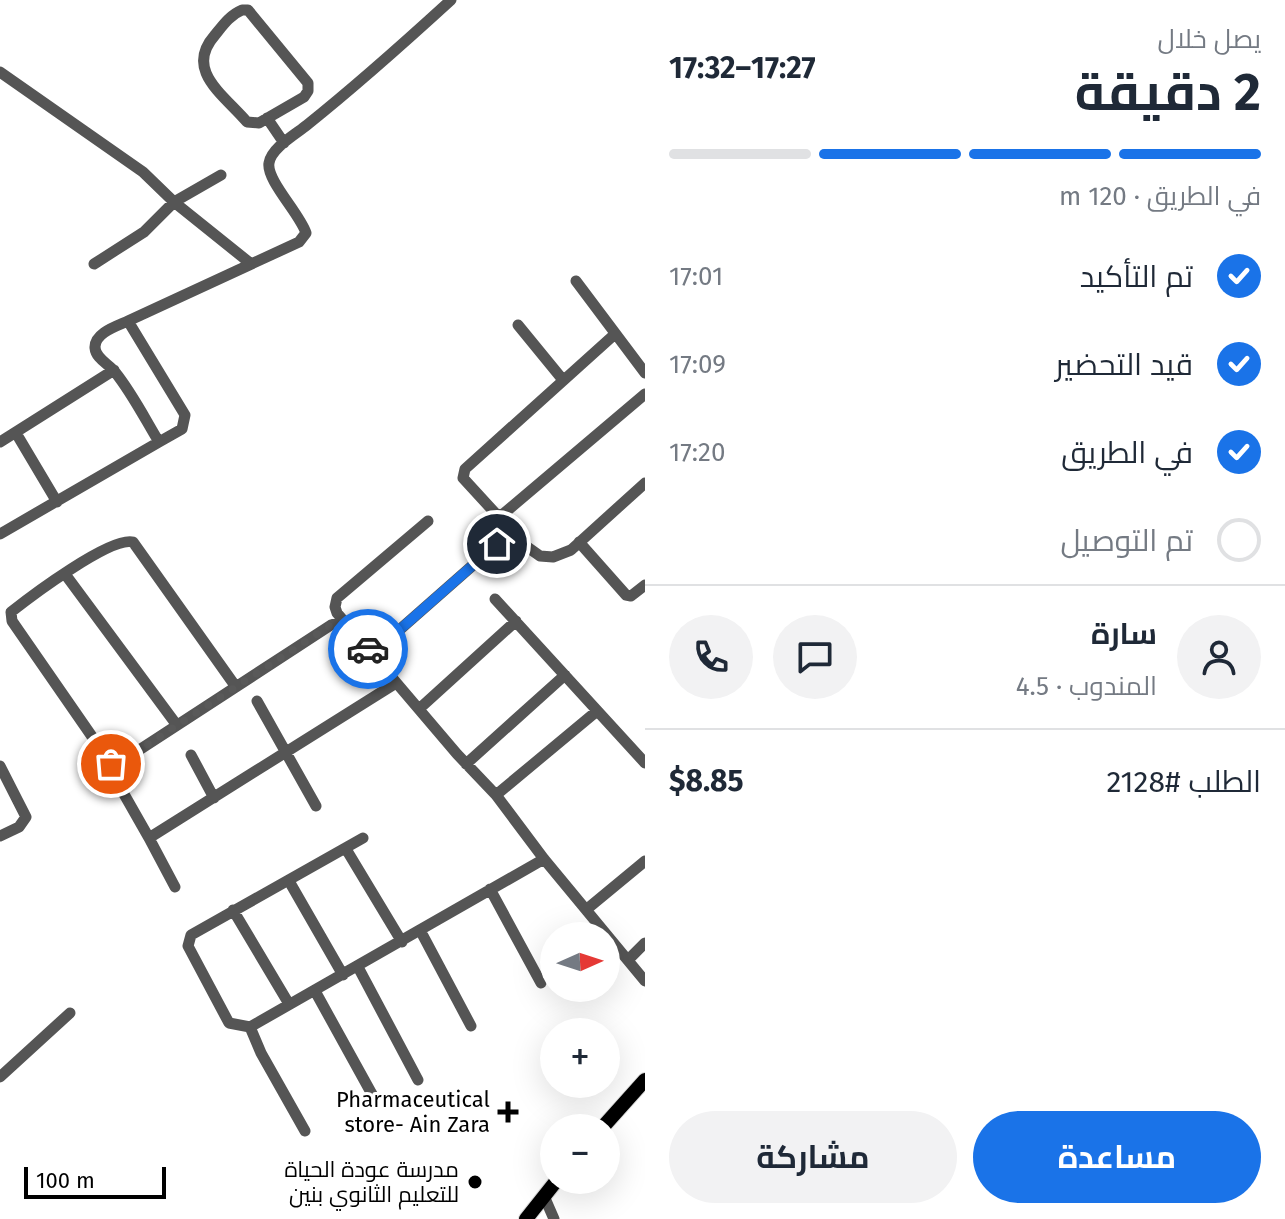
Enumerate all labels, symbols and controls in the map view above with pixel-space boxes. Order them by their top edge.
text: يصل خلال [1158,24,1261,55]
text: 17:27–17:32 [669,50,815,86]
text: 2 دقيقة [1075,61,1261,124]
text: في الطريق · 120 m [1059,181,1261,212]
icon: check [1217,254,1261,298]
text: تم التأكيد [1080,259,1193,295]
text: 17:01 [669,261,723,292]
icon: check [1217,342,1261,386]
text: قيد التحضير [1055,347,1193,383]
text: 17:09 [669,349,726,380]
icon: check [1217,430,1261,474]
text: في الطريق [1061,435,1193,471]
text: 17:20 [669,437,725,468]
pin [463,510,531,578]
icon: home [475,522,519,566]
text: تم التوصيل [1060,523,1193,559]
courier [328,609,408,689]
button: phone [669,615,753,699]
button: chat [773,615,857,699]
button: person [1177,615,1261,699]
text: سارة [1091,616,1157,652]
icon: car [346,627,390,671]
text: المندوب · 4.5 [1016,671,1157,702]
pin [77,730,145,798]
icon: bag [89,742,133,786]
text: $8.85 [669,763,744,799]
text: الطلب #2128 [1107,764,1261,800]
north arrow [540,922,620,1002]
map controls [540,922,620,1194]
button: + [540,1018,620,1098]
place label: Pharmaceutical store- Ain Zara [336,1086,490,1138]
marker: Pharmaceutical store- Ain Zara [497,1101,519,1123]
button: مشاركة [669,1111,957,1203]
button: مساعدة [973,1111,1261,1203]
button: − [540,1114,620,1194]
place label: مدرسة عودة الحياة للتعليم الثانوي بنين [284,1156,459,1211]
scale bar [24,1163,166,1199]
text: 100 m [36,1167,95,1194]
marker: مدرسة عودة الحياة للتعليم الثانوي بنين [466,1173,484,1191]

